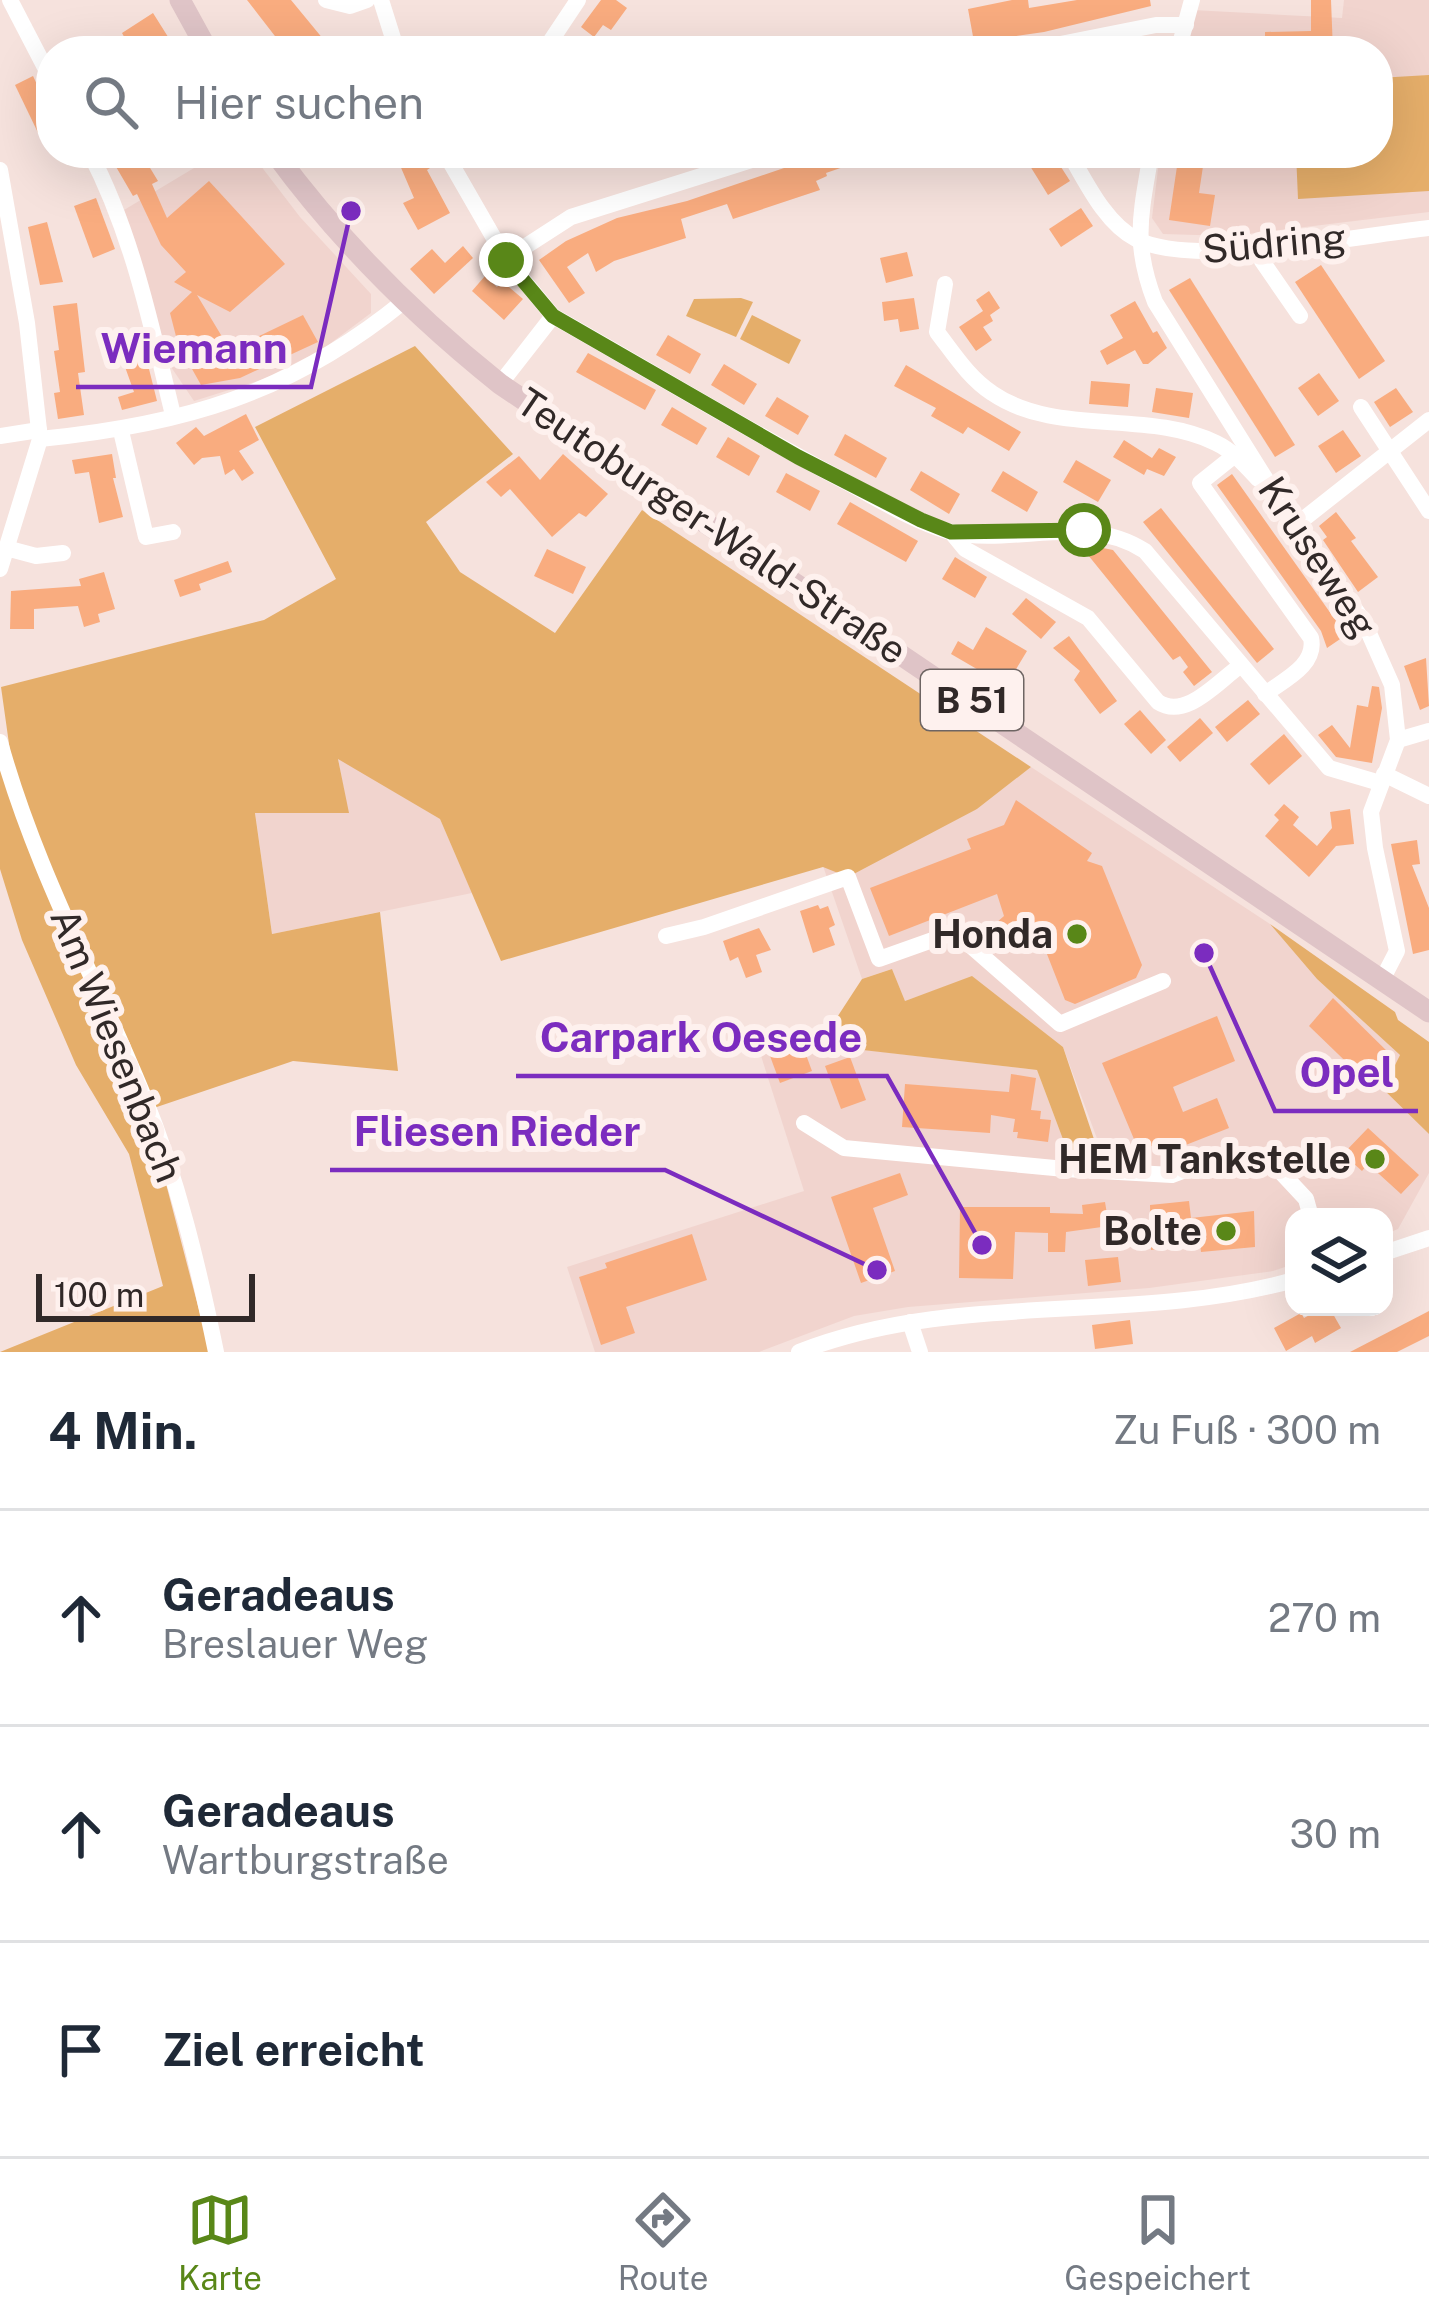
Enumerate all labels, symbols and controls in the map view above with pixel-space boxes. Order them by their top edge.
search box [36,36,1393,168]
icon: search [78,69,144,135]
text: Hier suchen [174,76,424,129]
street label: Südring [1200,214,1348,272]
route end [479,233,533,287]
callout: Wiemann [76,309,311,387]
text: Wiemann [100,323,288,372]
street label: Teutoburger-Wald-Straße [508,378,916,674]
street label: Kruseweg [1249,468,1387,646]
route start [1057,503,1111,557]
road number: B 51 [921,670,1023,730]
street label: Am Wiesenbach [41,901,193,1189]
place label: Honda [932,911,1053,957]
marker: Honda [1064,921,1090,947]
callout: Carpark Oesede [516,998,887,1076]
text: Carpark Oesede [540,1012,862,1061]
callout: Opel [1275,1033,1418,1111]
text: Opel [1300,1047,1394,1096]
callout: Fliesen Rieder [330,1092,665,1170]
text: Fliesen Rieder [353,1106,641,1155]
place label: HEM Tankstelle [1058,1136,1351,1182]
marker: HEM Tankstelle [1362,1146,1388,1172]
place label: Bolte [1103,1208,1202,1254]
map controls [1285,1208,1393,1316]
button: layers [1285,1208,1393,1316]
marker: Bolte [1213,1218,1239,1244]
scale bar [36,1268,255,1321]
text: 100 m [54,1276,144,1314]
text: 4 Min. [48,1401,198,1460]
text: Zu Fuß · 300 m [1113,1407,1381,1453]
text: Geradeaus [162,1568,395,1621]
icon: ahead [48,1585,114,1651]
text: 270 m [1268,1595,1381,1641]
text: Breslauer Weg [162,1621,428,1667]
text: Geradeaus [162,1784,395,1837]
icon: ahead [48,1801,114,1867]
text: 30 m [1290,1811,1381,1857]
text: Wartburgstraße [162,1837,449,1883]
icon: arrive [48,2017,114,2083]
text: Ziel erreicht [162,2023,424,2076]
tab: Karte [178,2187,262,2297]
tab: Route [618,2187,708,2297]
tab: Gespeichert [1064,2187,1251,2297]

